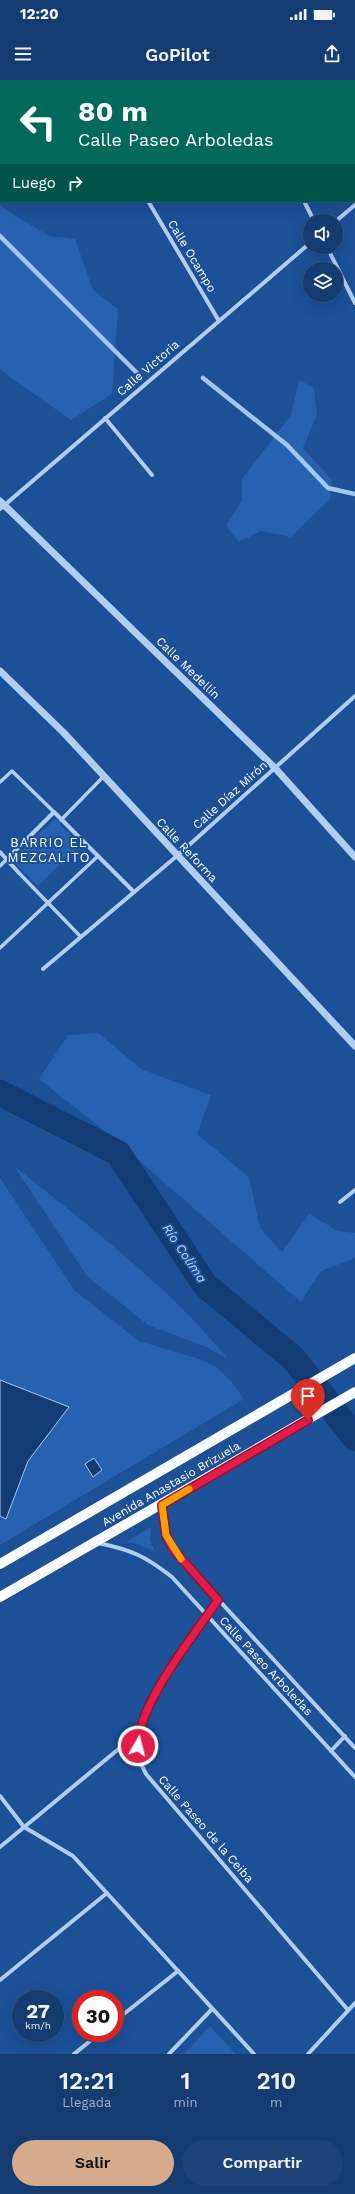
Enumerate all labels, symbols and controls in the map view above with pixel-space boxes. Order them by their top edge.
text: 12:20 [20,5,59,23]
icon: menu [12,43,34,65]
icon: share [321,43,343,65]
text: GoPilot [145,44,210,65]
text: 80 m [78,95,148,128]
icon: left [12,96,64,148]
text: Calle Paseo Arboledas [78,129,274,150]
icon: right [64,172,86,194]
text: Luego [12,174,56,192]
map controls [303,214,343,302]
button: sound [303,214,343,254]
street label: Calle Ocampo [165,217,219,295]
button: layers [303,262,343,302]
street label: Calle Victoria [114,337,182,399]
street label: Calle Medellín [153,634,223,702]
street label: Calle Díaz Mirón [190,758,270,832]
street label: Calle Reforma [154,815,221,885]
district label: BARRIO EL MEZCALITO [8,835,90,865]
water label: Río Colima [159,1221,210,1285]
pin [291,1379,325,1420]
icon: arrive [297,1385,319,1407]
street label: Avenida Anastasio Brizuela [99,1439,243,1529]
street label: Calle Paseo Arboledas [216,1614,316,1718]
position arrow [117,1725,159,1767]
street label: Calle Paseo de la Ceiba [156,1773,257,1886]
speed limit sign: 30 [72,1990,124,2042]
text: 27 [26,1999,50,2023]
text: km/h [25,2020,51,2031]
text: 12:21 [59,2067,115,2095]
text: 1 [181,2067,191,2095]
text: 210 [257,2067,296,2095]
text: Llegada [62,2095,111,2110]
text: min [174,2095,197,2110]
text: m [270,2095,282,2110]
button: Salir [12,2140,174,2186]
button: Compartir [182,2140,343,2186]

